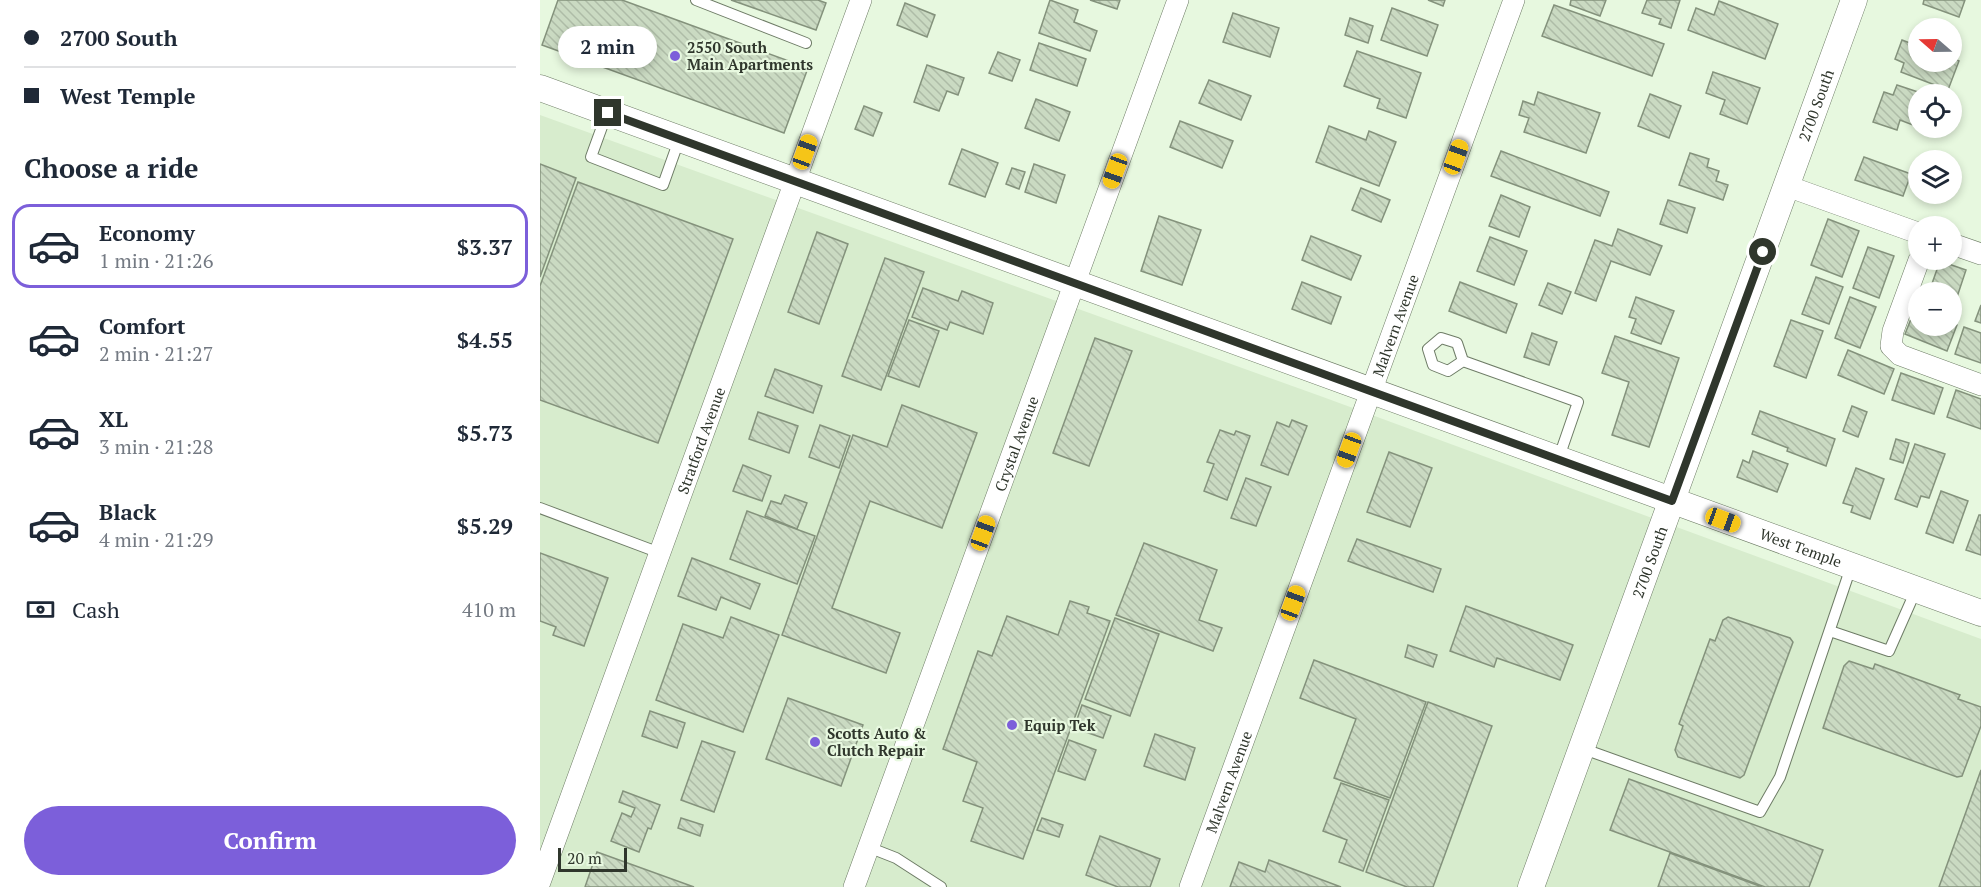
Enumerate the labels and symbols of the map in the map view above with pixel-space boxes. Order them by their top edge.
north arrow [1908,18,1962,72]
callout: 2 min [559,26,658,68]
place label: 2550 South Main Apartments [687,37,813,74]
marker: 2550 South Main Apartments [668,49,682,63]
street label: 2700 South [1793,66,1838,144]
route end [594,99,621,126]
car [790,132,820,172]
car [1441,137,1471,177]
car [1100,151,1130,191]
route start [1749,238,1776,265]
street label: Malvern Avenue [1367,272,1423,379]
street label: Stratford Avenue [672,384,729,497]
street label: Crystal Avenue [989,393,1042,494]
car [1334,430,1364,470]
car [1703,505,1743,535]
car [968,513,998,553]
street label: 2700 South [1627,523,1672,601]
street label: West Temple [1757,523,1845,571]
car [1278,583,1308,623]
place label: Equip Tek [1024,715,1096,735]
marker: Equip Tek [1005,718,1019,732]
place label: Scotts Auto & Clutch Repair [827,723,926,760]
street label: Malvern Avenue [1201,728,1256,836]
marker: Scotts Auto & Clutch Repair [808,735,822,749]
scale bar [558,845,627,872]

